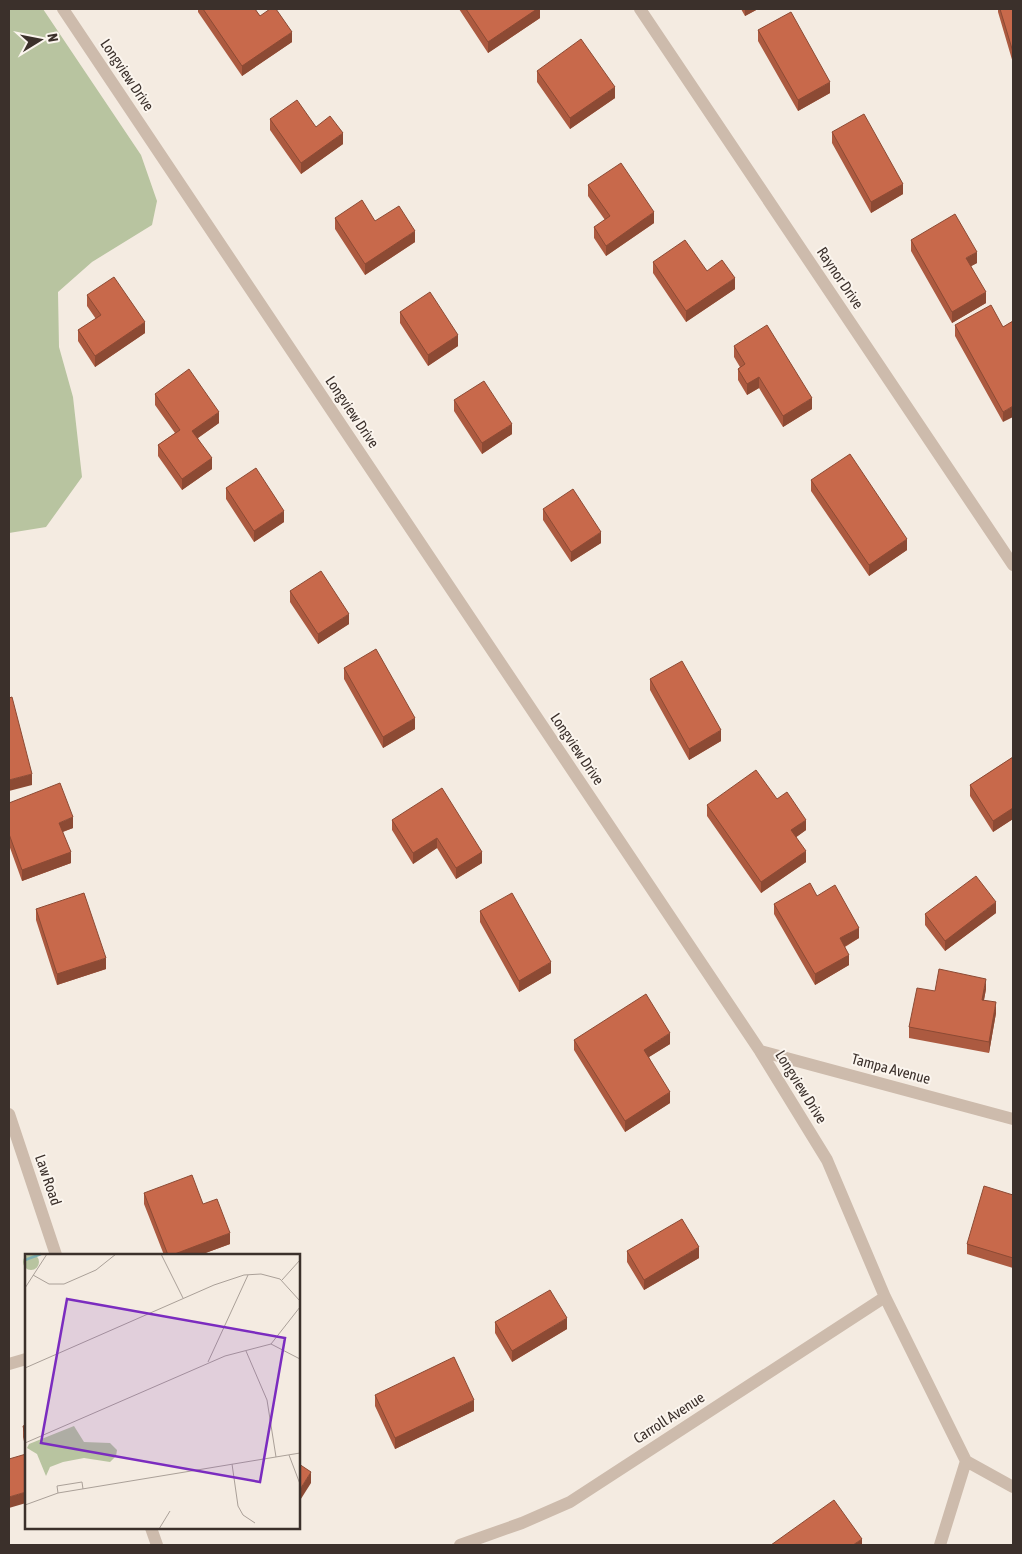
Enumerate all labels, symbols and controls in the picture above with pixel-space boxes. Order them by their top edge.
north arrow [15,15,65,65]
text: N [44,32,61,43]
street label: Longview Drive [97,36,158,114]
street label: Raynor Drive [814,244,867,312]
street label: Longview Drive [322,373,383,451]
street label: Longview Drive [547,710,608,788]
street label: Longview Drive [772,1047,831,1127]
street label: Tampa Avenue [850,1050,933,1087]
street label: Law Road [32,1152,65,1207]
inset map [25,1254,300,1529]
street label: Carroll Avenue [630,1388,708,1447]

